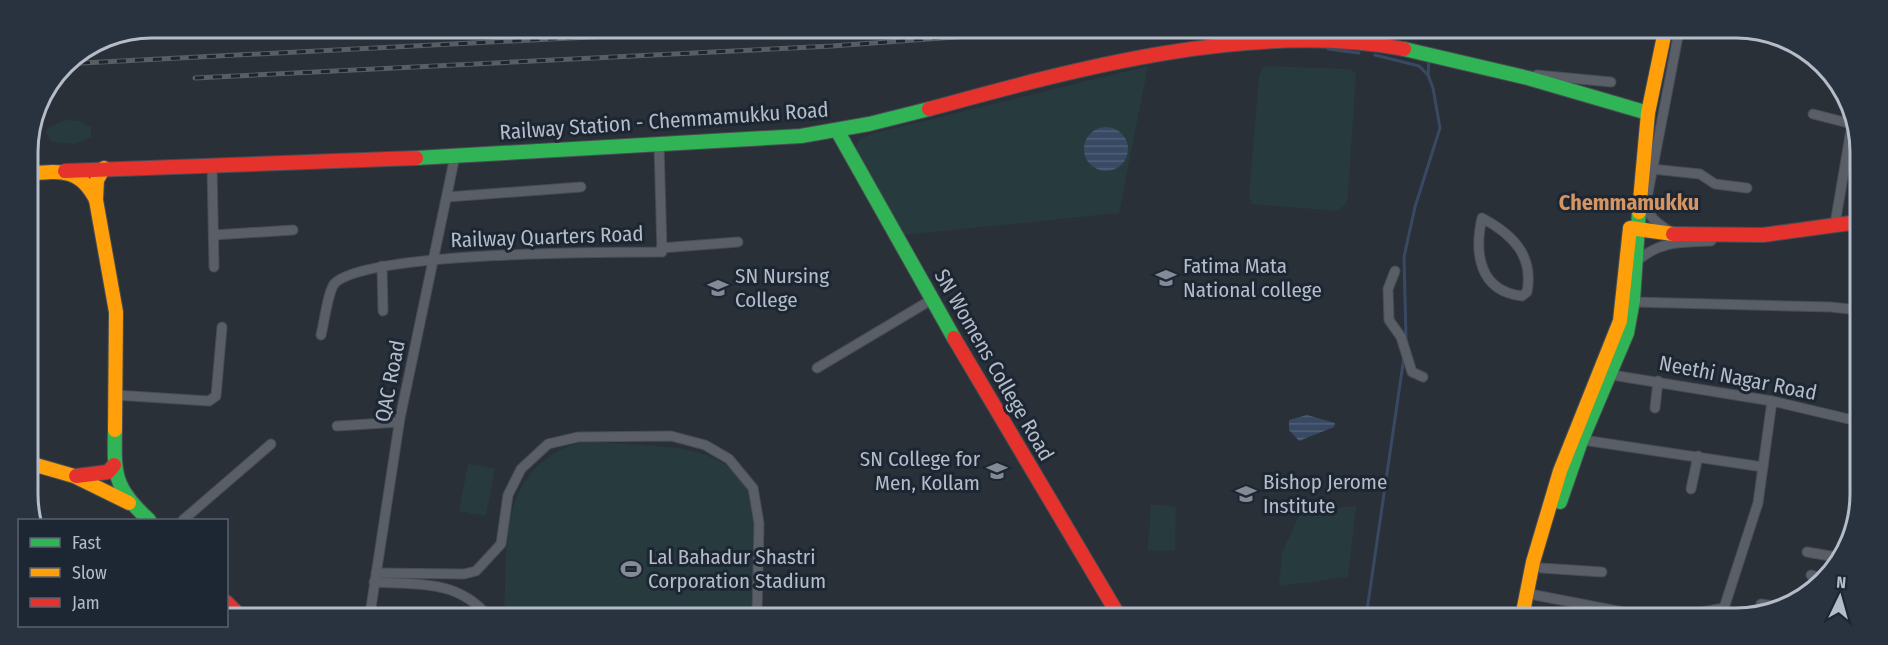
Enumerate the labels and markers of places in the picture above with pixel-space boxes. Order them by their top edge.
place label: Fatima Mata National college [1183,253,1322,303]
place label: SN Nursing College [735,263,829,313]
school or university icon: Fatima Mata National college [1154,266,1178,290]
school or university icon: SN Nursing College [706,276,730,300]
place label: SN College for Men, Kollam [860,446,981,496]
school or university icon: SN College for Men, Kollam [985,459,1009,483]
place label: Bishop Jerome Institute [1263,469,1387,519]
school or university icon: Bishop Jerome Institute [1234,482,1258,506]
place label: Lal Bahadur Shastri Corporation Stadium [648,544,826,594]
sports icon: Lal Bahadur Shastri Corporation Stadium [619,557,643,581]

